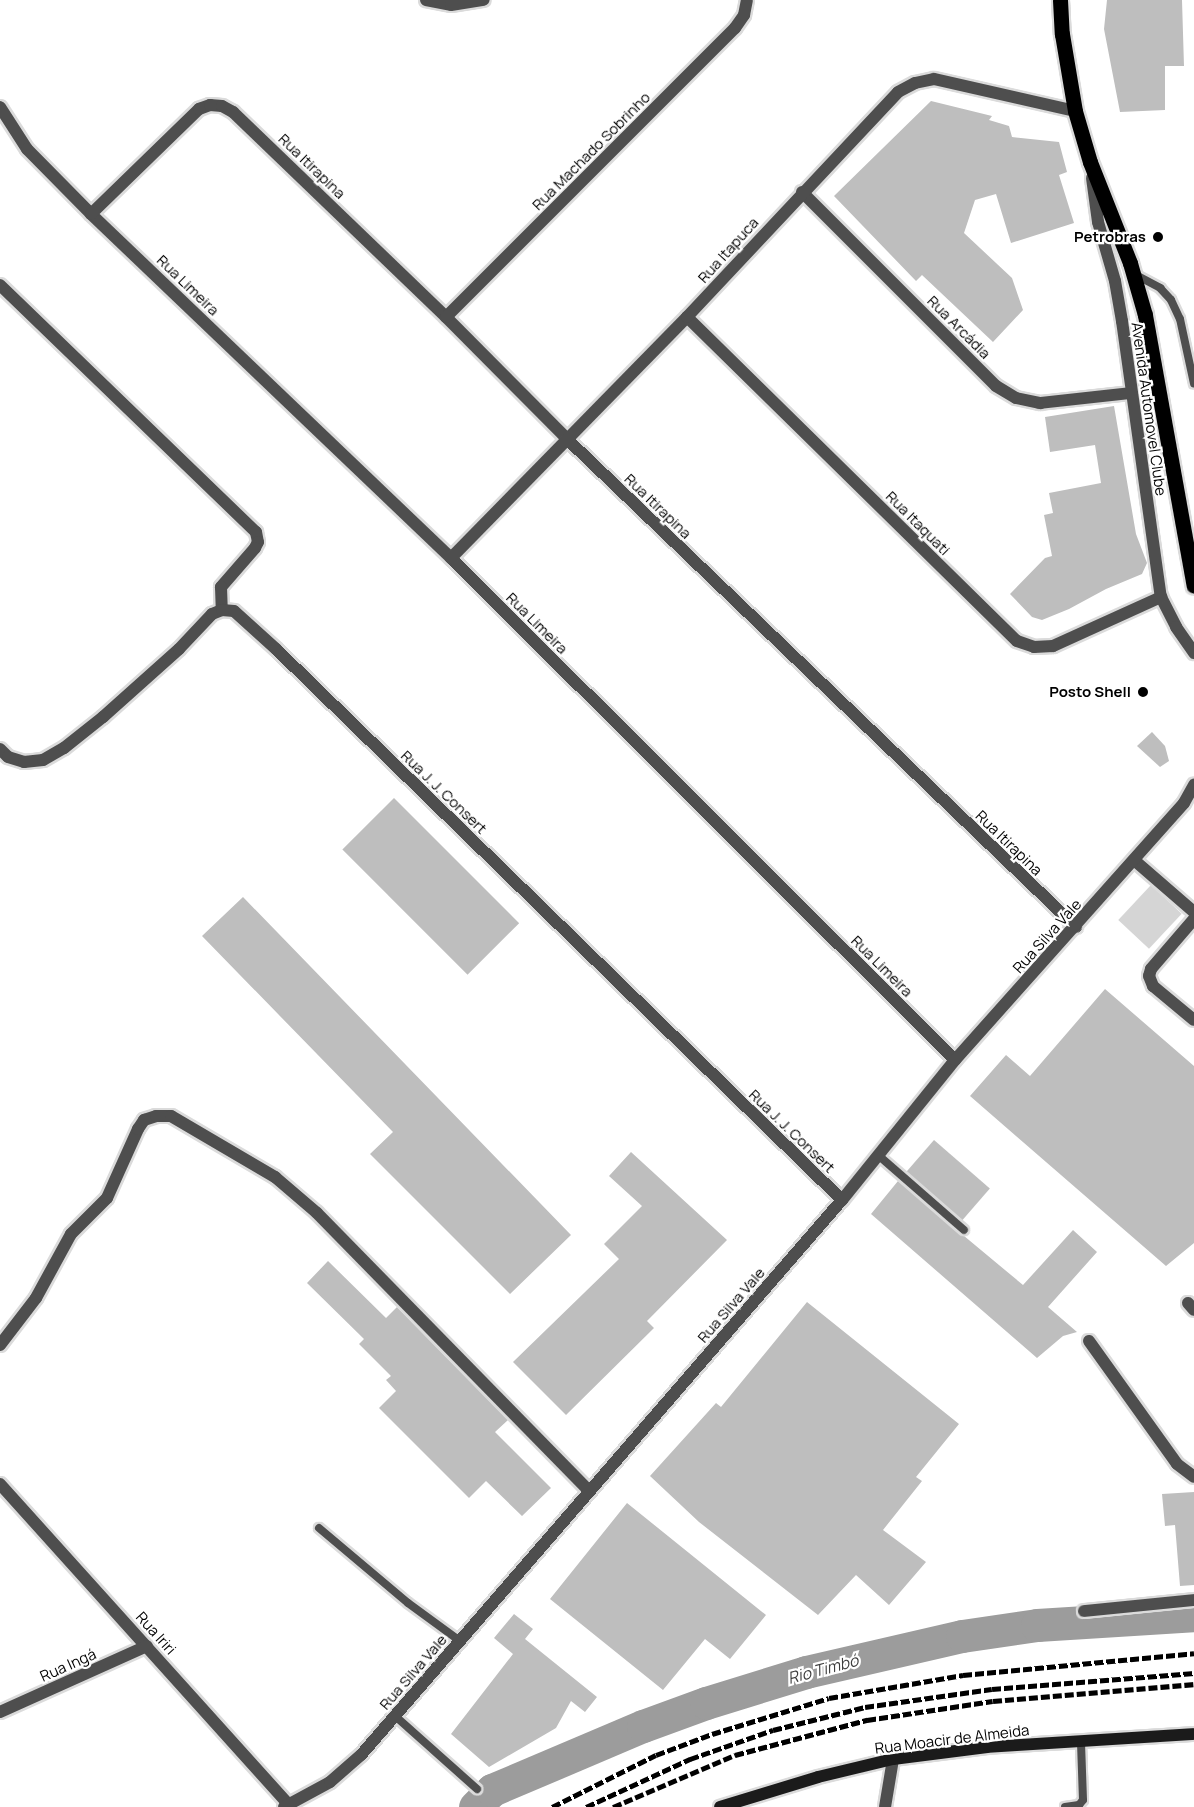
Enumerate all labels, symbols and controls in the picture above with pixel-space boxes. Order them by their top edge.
street label: Rua Machado Sobrinho [528,88,654,214]
street label: Rua Itirapina [275,130,349,202]
street label: Rua Itapuca [694,214,762,286]
place label: Petrobras [1074,228,1146,246]
marker: Petrobras [1151,230,1165,244]
street label: Rua Limeira [153,251,223,319]
street label: Rua Arcádia [924,292,994,362]
street label: Avenida Automovel Clube [1128,321,1170,497]
street label: Rua Itirapina [621,470,695,542]
street label: Rua Itaquati [882,487,954,559]
street label: Rua Limeira [503,589,571,657]
place label: Posto Shell [1049,683,1131,701]
marker: Posto Shell [1136,685,1150,699]
street label: Rua J. J. Consert [397,747,491,837]
street label: Rua Itirapina [972,807,1046,879]
street label: Rua Silva Vale [1009,895,1085,977]
street label: Rua Limeira [848,932,916,1000]
street label: Rua J. J. Consert [745,1086,839,1176]
street label: Rua Silva Vale [694,1264,768,1346]
street label: Rua Iriri [132,1608,180,1658]
street label: Rua Silva Vale [376,1631,450,1713]
street label: Rua Ingá [37,1645,99,1685]
water label: Rio Timbó [786,1650,860,1688]
street label: Rua Moacir de Almeida [874,1721,1030,1757]

